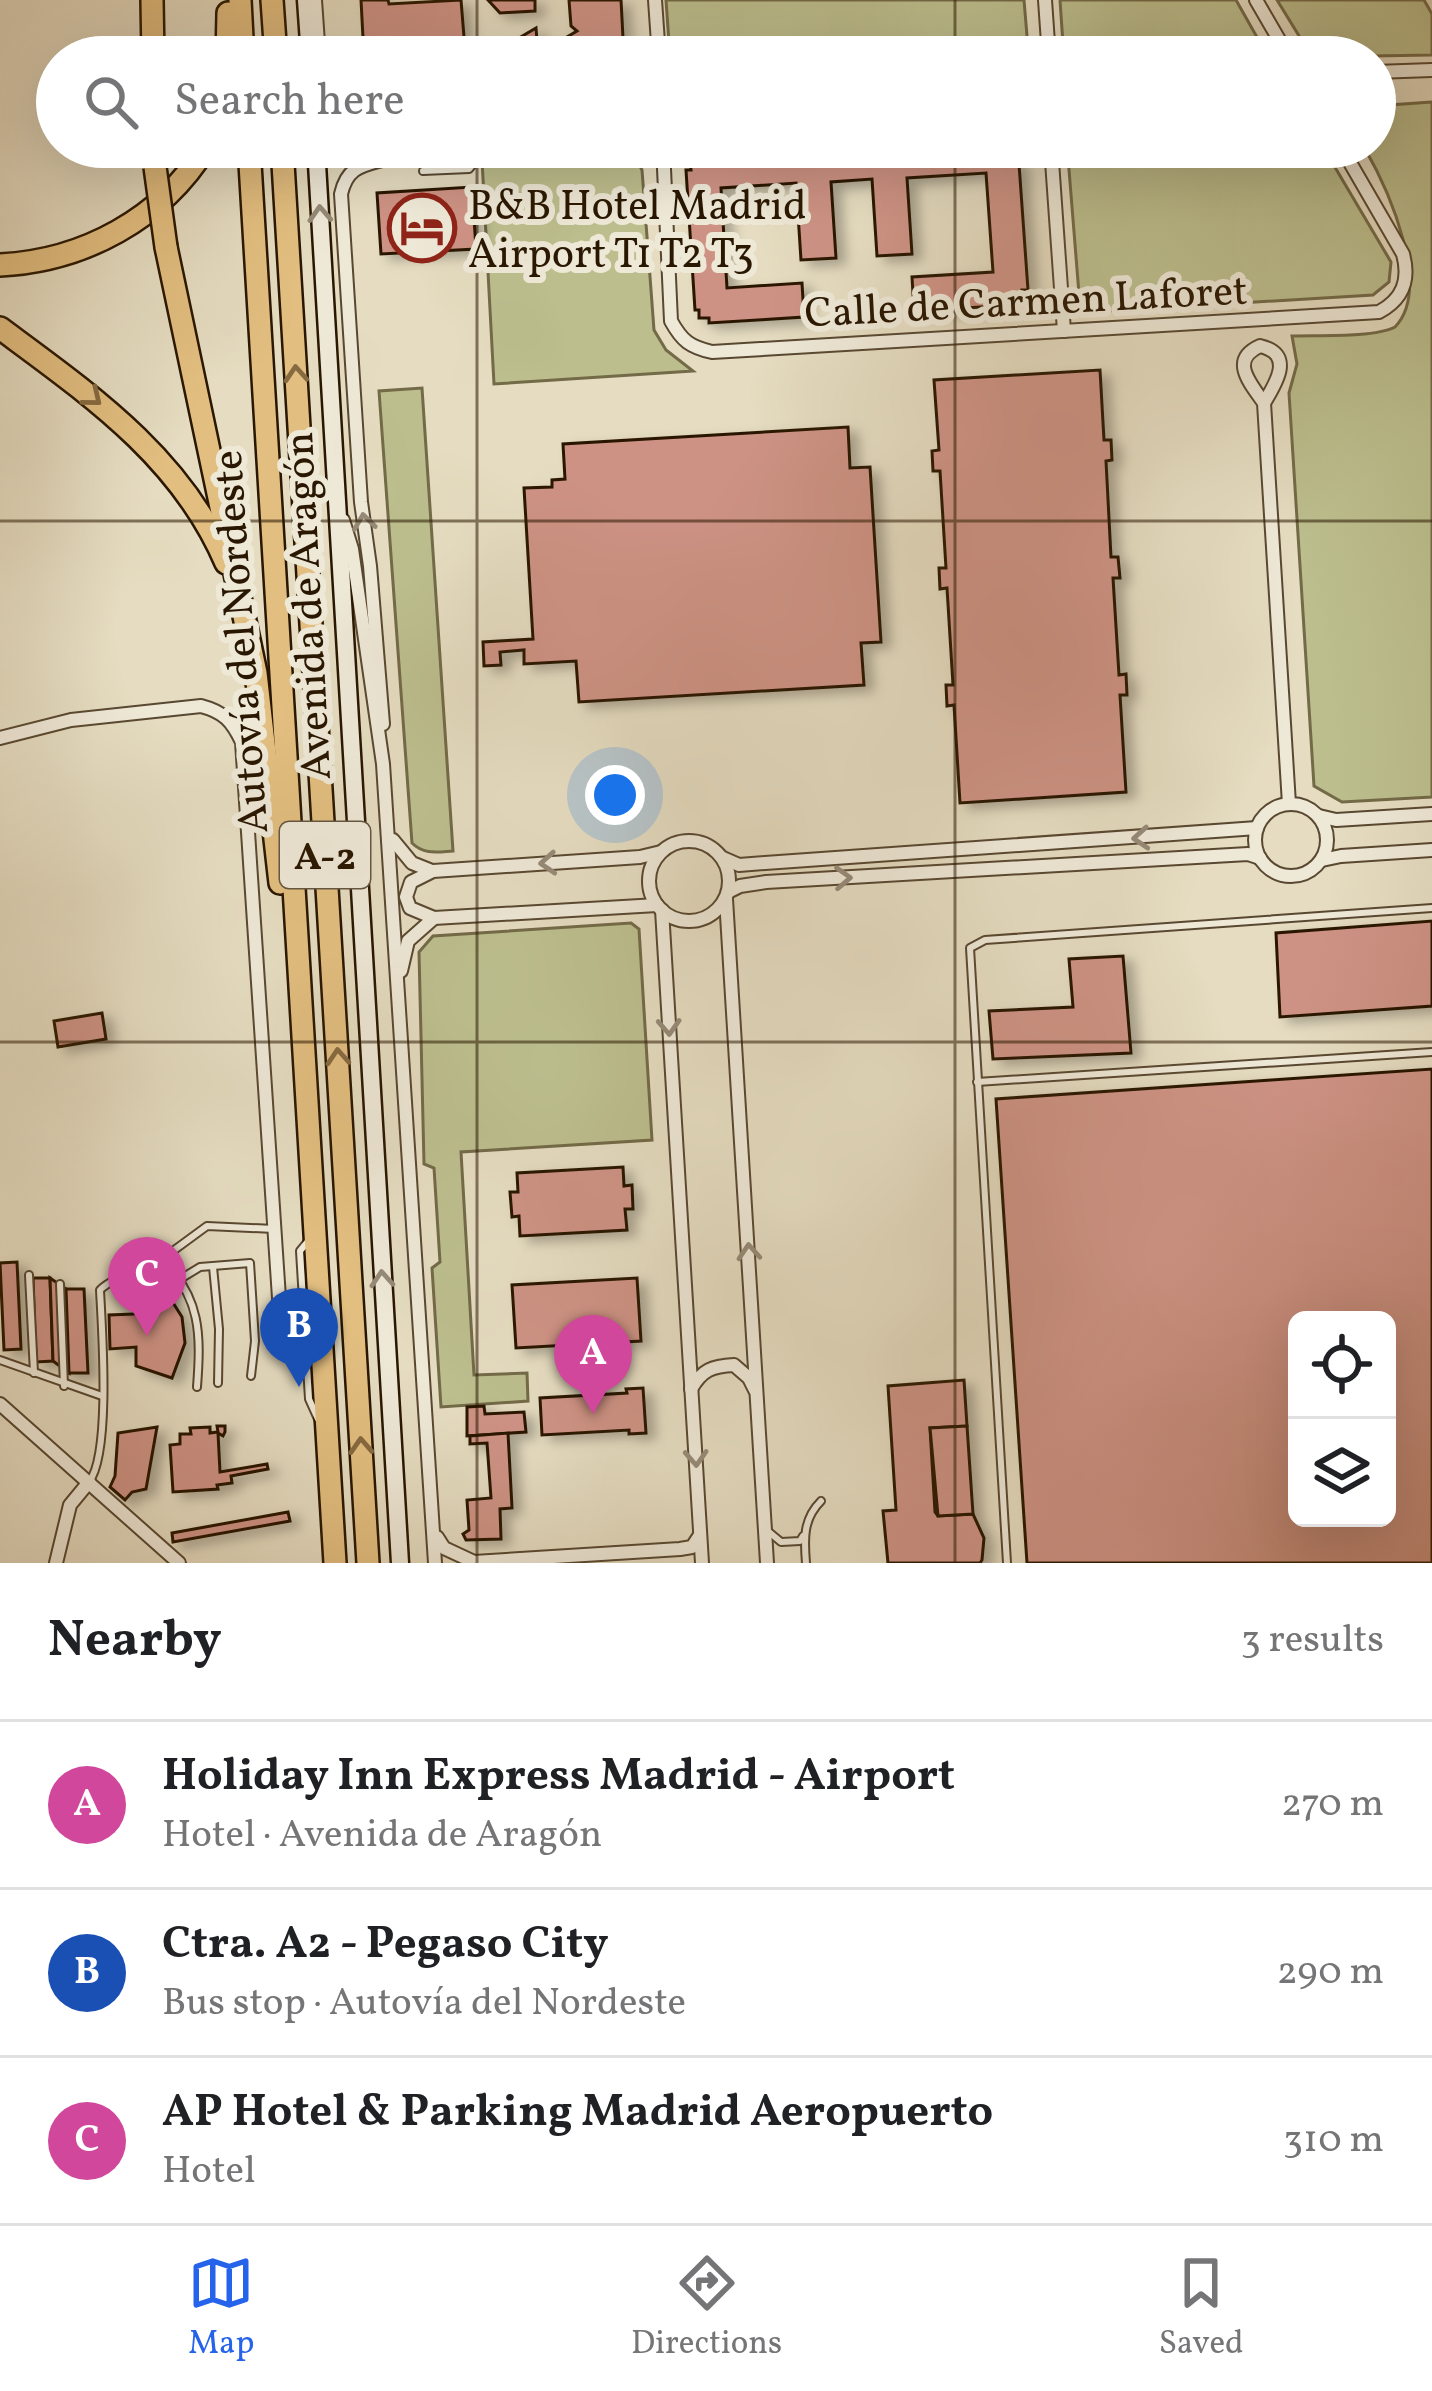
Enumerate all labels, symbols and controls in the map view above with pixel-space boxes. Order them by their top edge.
search box [36,36,1396,168]
icon: search [78,69,144,135]
text: Search here [174,71,405,134]
place label: B&B Hotel Madrid Airport T1 T2 T3 [468,179,807,286]
hotel icon: B&B Hotel Madrid Airport T1 T2 T3 [387,193,457,263]
one-way arrow [307,204,333,223]
street label: Calle de Carmen Laforet [803,263,1249,346]
one-way arrow [283,364,309,383]
one-way arrow [80,384,102,406]
street label: Avenida de Aragón [272,430,349,781]
street label: Autovía del Nordeste [201,448,286,835]
one-way arrow [352,512,378,532]
your location [585,765,645,825]
road number: A-2 [280,822,370,888]
one-way arrow [1131,825,1150,851]
one-way arrow [538,850,557,876]
one-way arrow [834,865,853,891]
one-way arrow [656,1018,682,1037]
one-way arrow [325,1047,351,1066]
pin: C [108,1237,186,1336]
one-way arrow [736,1242,762,1261]
one-way arrow [369,1269,395,1288]
pin: B [260,1288,338,1387]
map controls [1288,1311,1396,1527]
button: locate [1288,1311,1396,1419]
pin: A [554,1315,632,1414]
button: layers [1288,1419,1396,1527]
one-way arrow [349,1436,375,1455]
one-way arrow [682,1449,708,1468]
text: Nearby [48,1606,222,1677]
text: 3 results [1241,1614,1384,1668]
text: Holiday Inn Express Madrid - Airport [162,1746,955,1809]
text: A [73,1778,101,1832]
text: 270 m [1281,1778,1384,1832]
text: Hotel · Avenida de Aragón [162,1809,602,1863]
text: Ctra. A2 - Pegaso City [162,1914,608,1977]
text: B [74,1946,100,2000]
text: 290 m [1277,1946,1384,2000]
text: Bus stop · Autovía del Nordeste [162,1977,686,2031]
text: AP Hotel & Parking Madrid Aeropuerto [162,2082,993,2145]
text: C [74,2114,100,2168]
text: 310 m [1283,2114,1384,2168]
text: Hotel [162,2145,256,2199]
tab: Map [188,2250,254,2368]
tab: Directions [631,2250,782,2368]
tab: Saved [1159,2250,1244,2368]

